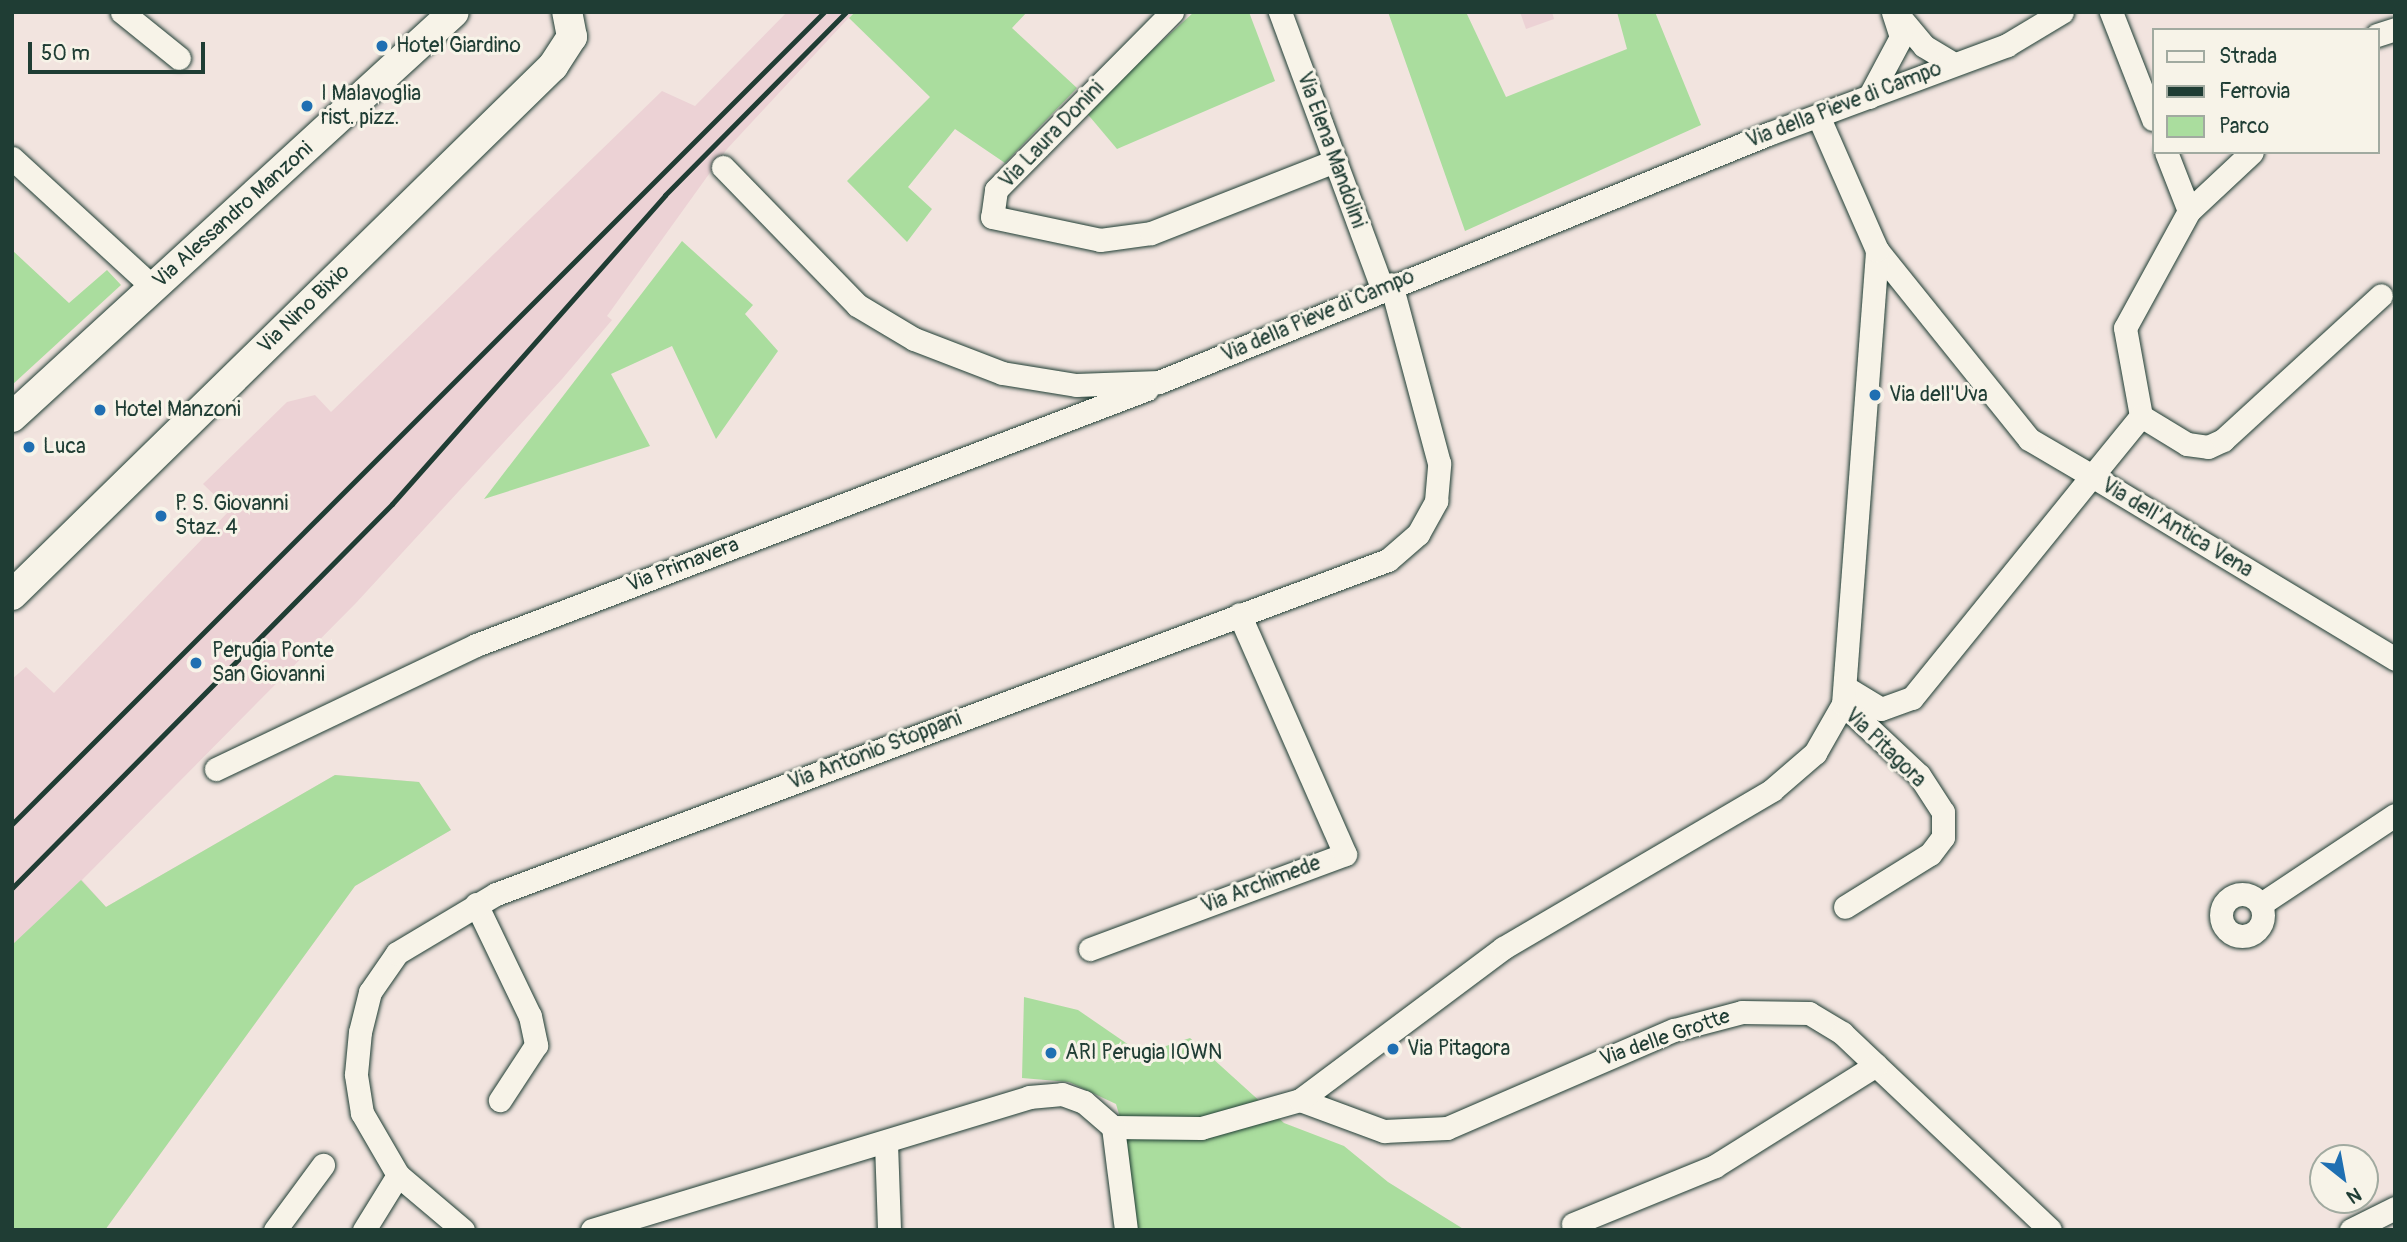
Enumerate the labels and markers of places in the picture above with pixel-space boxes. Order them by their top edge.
place label: Hotel Giardino [396,33,521,59]
marker: Hotel Giardino [374,38,390,54]
place label: I Malavoglia rist. pizz. [321,81,421,131]
marker: I Malavoglia rist. pizz. [299,98,315,114]
place label: Via dell'Uva [1889,382,1988,408]
marker: Via dell'Uva [1867,387,1883,403]
place label: Hotel Manzoni [114,397,241,423]
marker: Hotel Manzoni [92,402,108,418]
place label: Luca [43,434,86,460]
marker: Luca [21,439,37,455]
place label: P. S. Giovanni Staz. 4 [175,491,288,541]
marker: P. S. Giovanni Staz. 4 [153,508,169,524]
place label: Perugia Ponte San Giovanni [212,638,334,688]
marker: Perugia Ponte San Giovanni [186,653,206,673]
place label: Via Pitagora [1407,1036,1510,1062]
place label: ARI Perugia I0WN [1065,1040,1222,1066]
marker: Via Pitagora [1385,1041,1401,1057]
marker: ARI Perugia I0WN [1043,1045,1059,1061]

